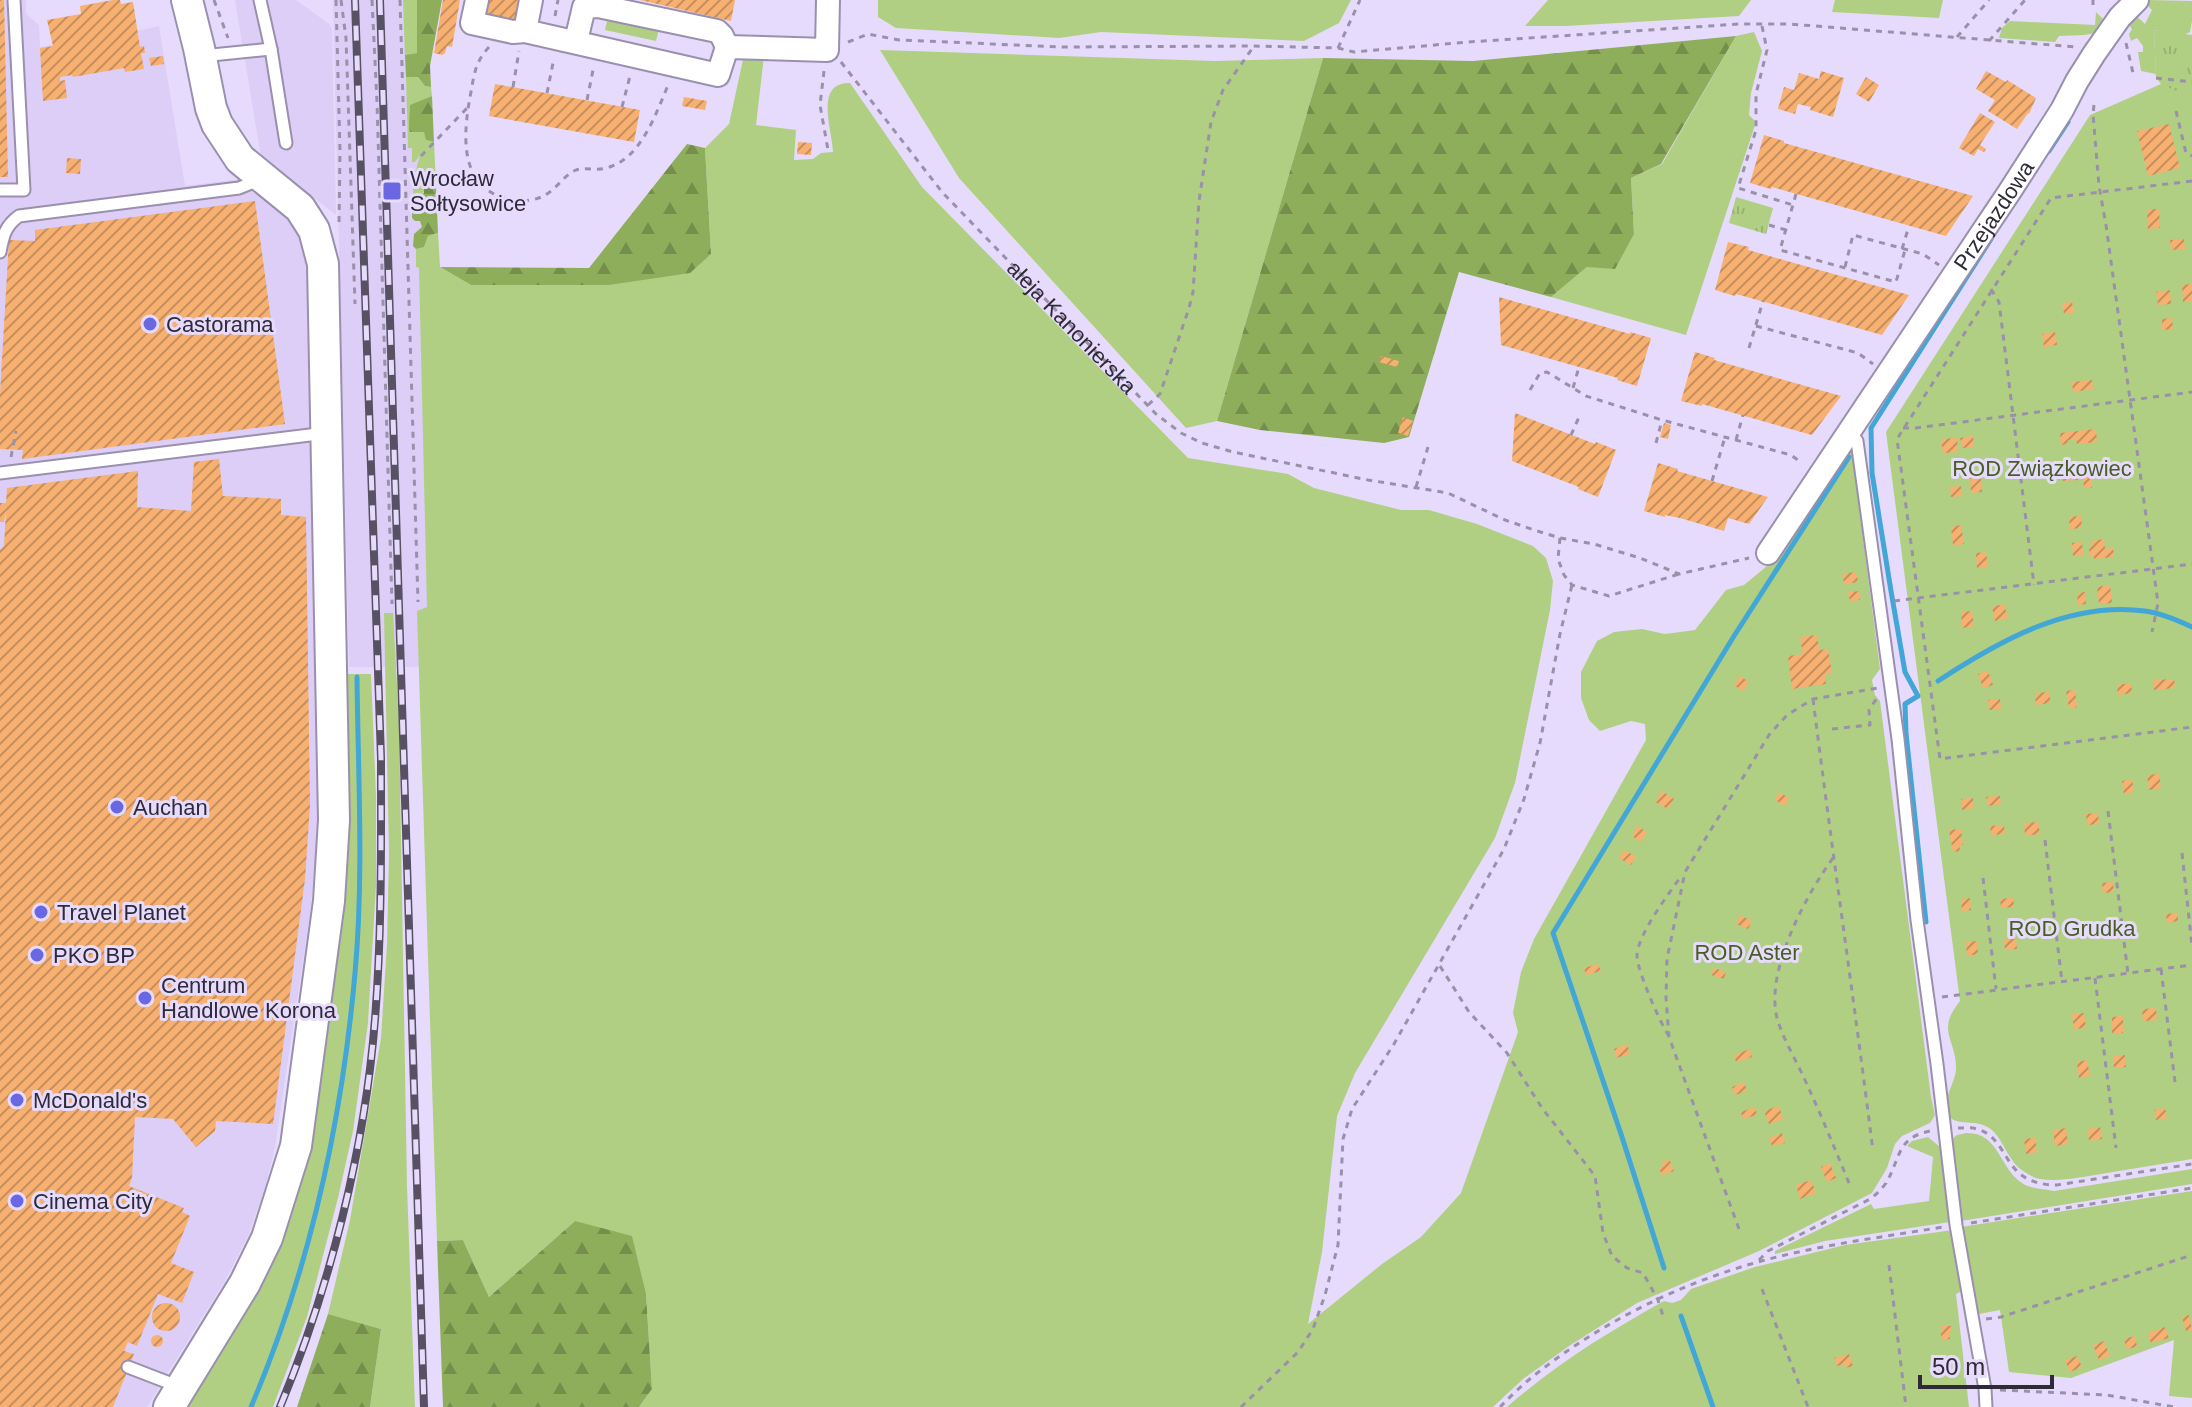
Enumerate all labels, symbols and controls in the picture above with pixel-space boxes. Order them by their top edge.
street label: Przejazdowa [1949,156,2039,275]
place label: Wrocław Sołtysowice [410,166,526,216]
marker: Wrocław Sołtysowice [381,180,403,202]
street label: aleja Kanonierska [1002,256,1142,399]
place label: Castorama [166,312,274,337]
marker: Castorama [141,315,159,333]
park label: ROD Związkowiec [1952,456,2132,481]
place label: Auchan [133,795,208,820]
marker: Auchan [108,798,126,816]
place label: Travel Planet [57,900,186,925]
marker: Travel Planet [32,903,50,921]
park label: ROD Grudka [2008,916,2136,941]
park label: ROD Aster [1694,940,1800,965]
place label: PKO BP [53,943,135,968]
marker: PKO BP [28,946,46,964]
place label: Centrum Handlowe Korona [161,973,337,1023]
marker: Centrum Handlowe Korona [136,989,154,1007]
place label: McDonald's [33,1088,147,1113]
marker: McDonald's [8,1091,26,1109]
place label: Cinema City [33,1189,153,1214]
marker: Cinema City [8,1192,26,1210]
scale bar [1920,1339,2052,1389]
text: 50 m [1932,1353,1985,1380]

